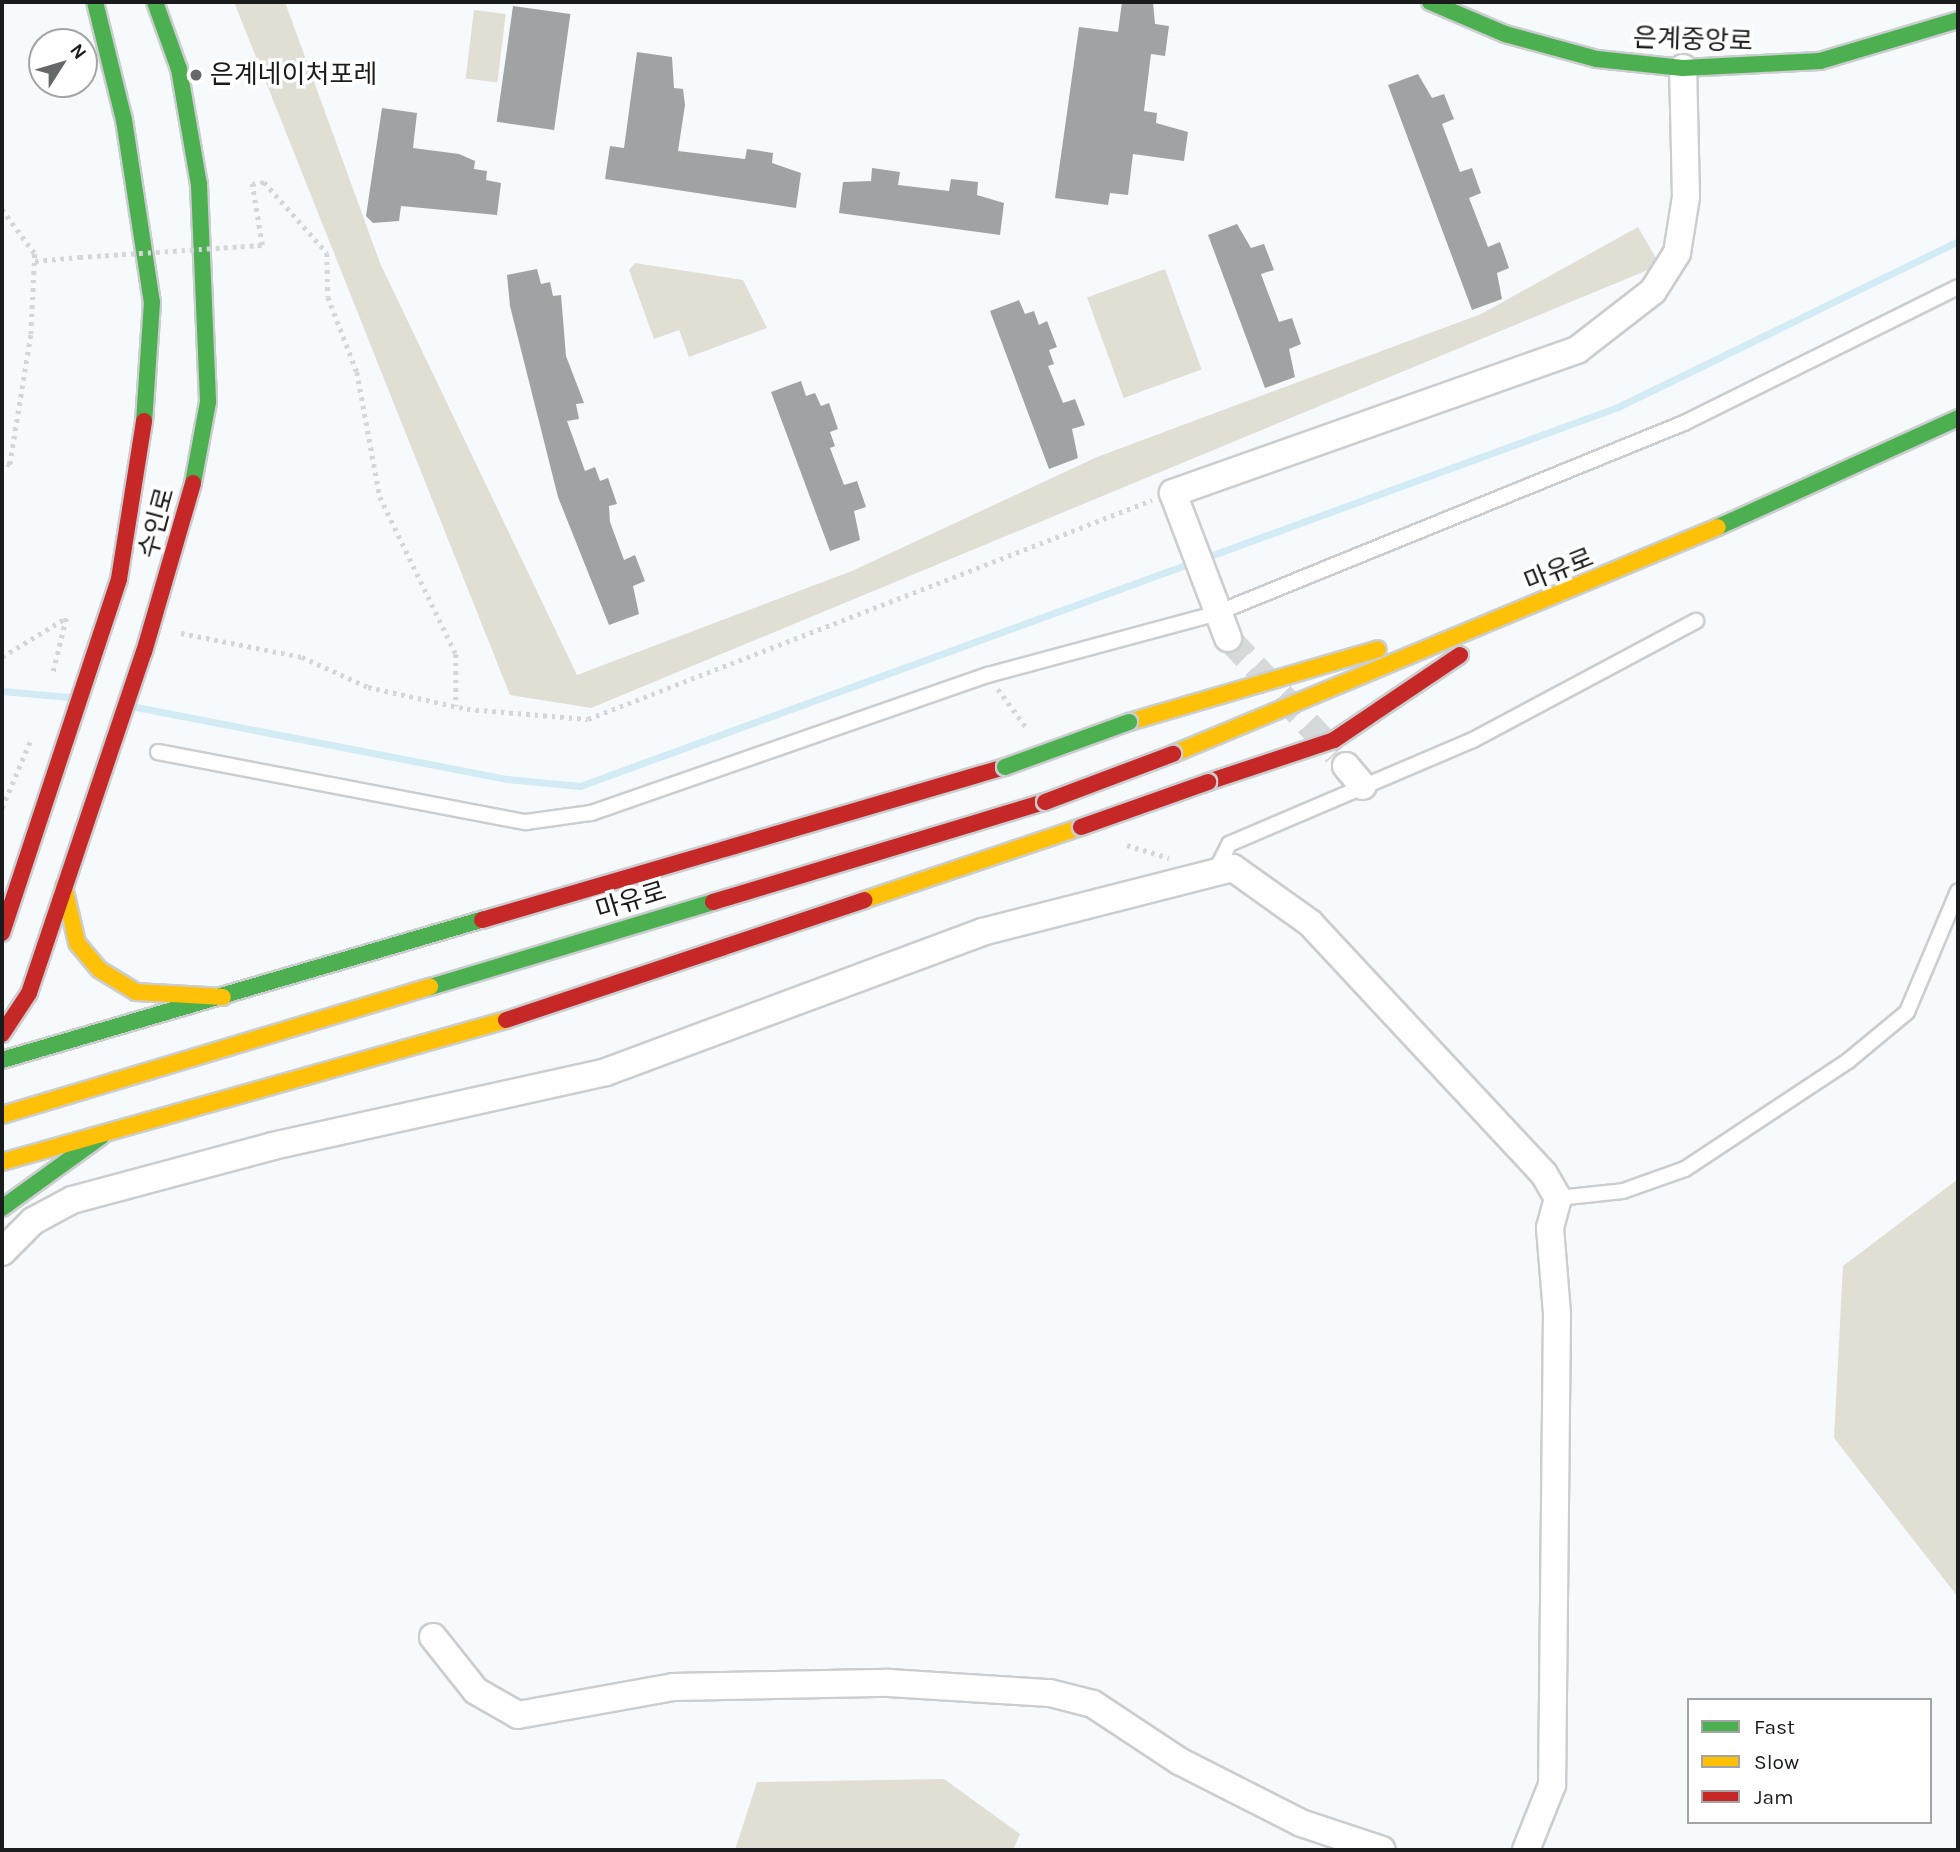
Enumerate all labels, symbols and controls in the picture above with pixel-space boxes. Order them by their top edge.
street label: 은계중앙로 [1633,22,1753,58]
north arrow [28,28,98,98]
text: N [65,40,91,64]
place label: 은계네이처포레 [210,59,377,91]
marker: 은계네이처포레 [188,67,204,83]
street label: 수인로 [133,484,181,562]
street label: 마유로 [1520,542,1598,598]
street label: 마유로 [592,876,670,926]
legend [1687,1698,1932,1824]
text: Fast [1754,1715,1795,1739]
text: Slow [1754,1750,1799,1774]
text: Jam [1754,1785,1794,1809]

